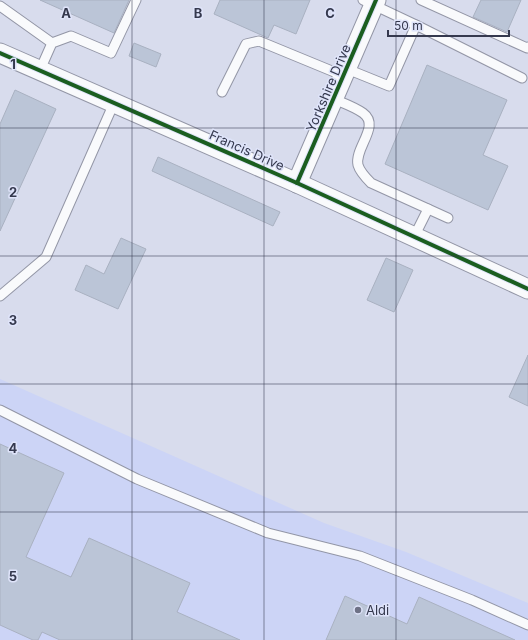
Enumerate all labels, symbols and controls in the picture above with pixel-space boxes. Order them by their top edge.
text: A [61,5,71,21]
text: B [194,5,203,21]
text: C [325,5,335,21]
scale bar [388,12,509,38]
text: 50 m [394,18,423,33]
street label: Yorkshire Drive [302,42,354,134]
text: 1 [10,56,16,72]
street label: Francis Drive [207,126,287,174]
text: 2 [9,184,17,200]
text: 3 [9,312,17,328]
text: 4 [9,440,18,456]
text: 5 [9,568,17,584]
place label: Aldi [366,602,389,618]
marker: Aldi [353,605,363,615]

